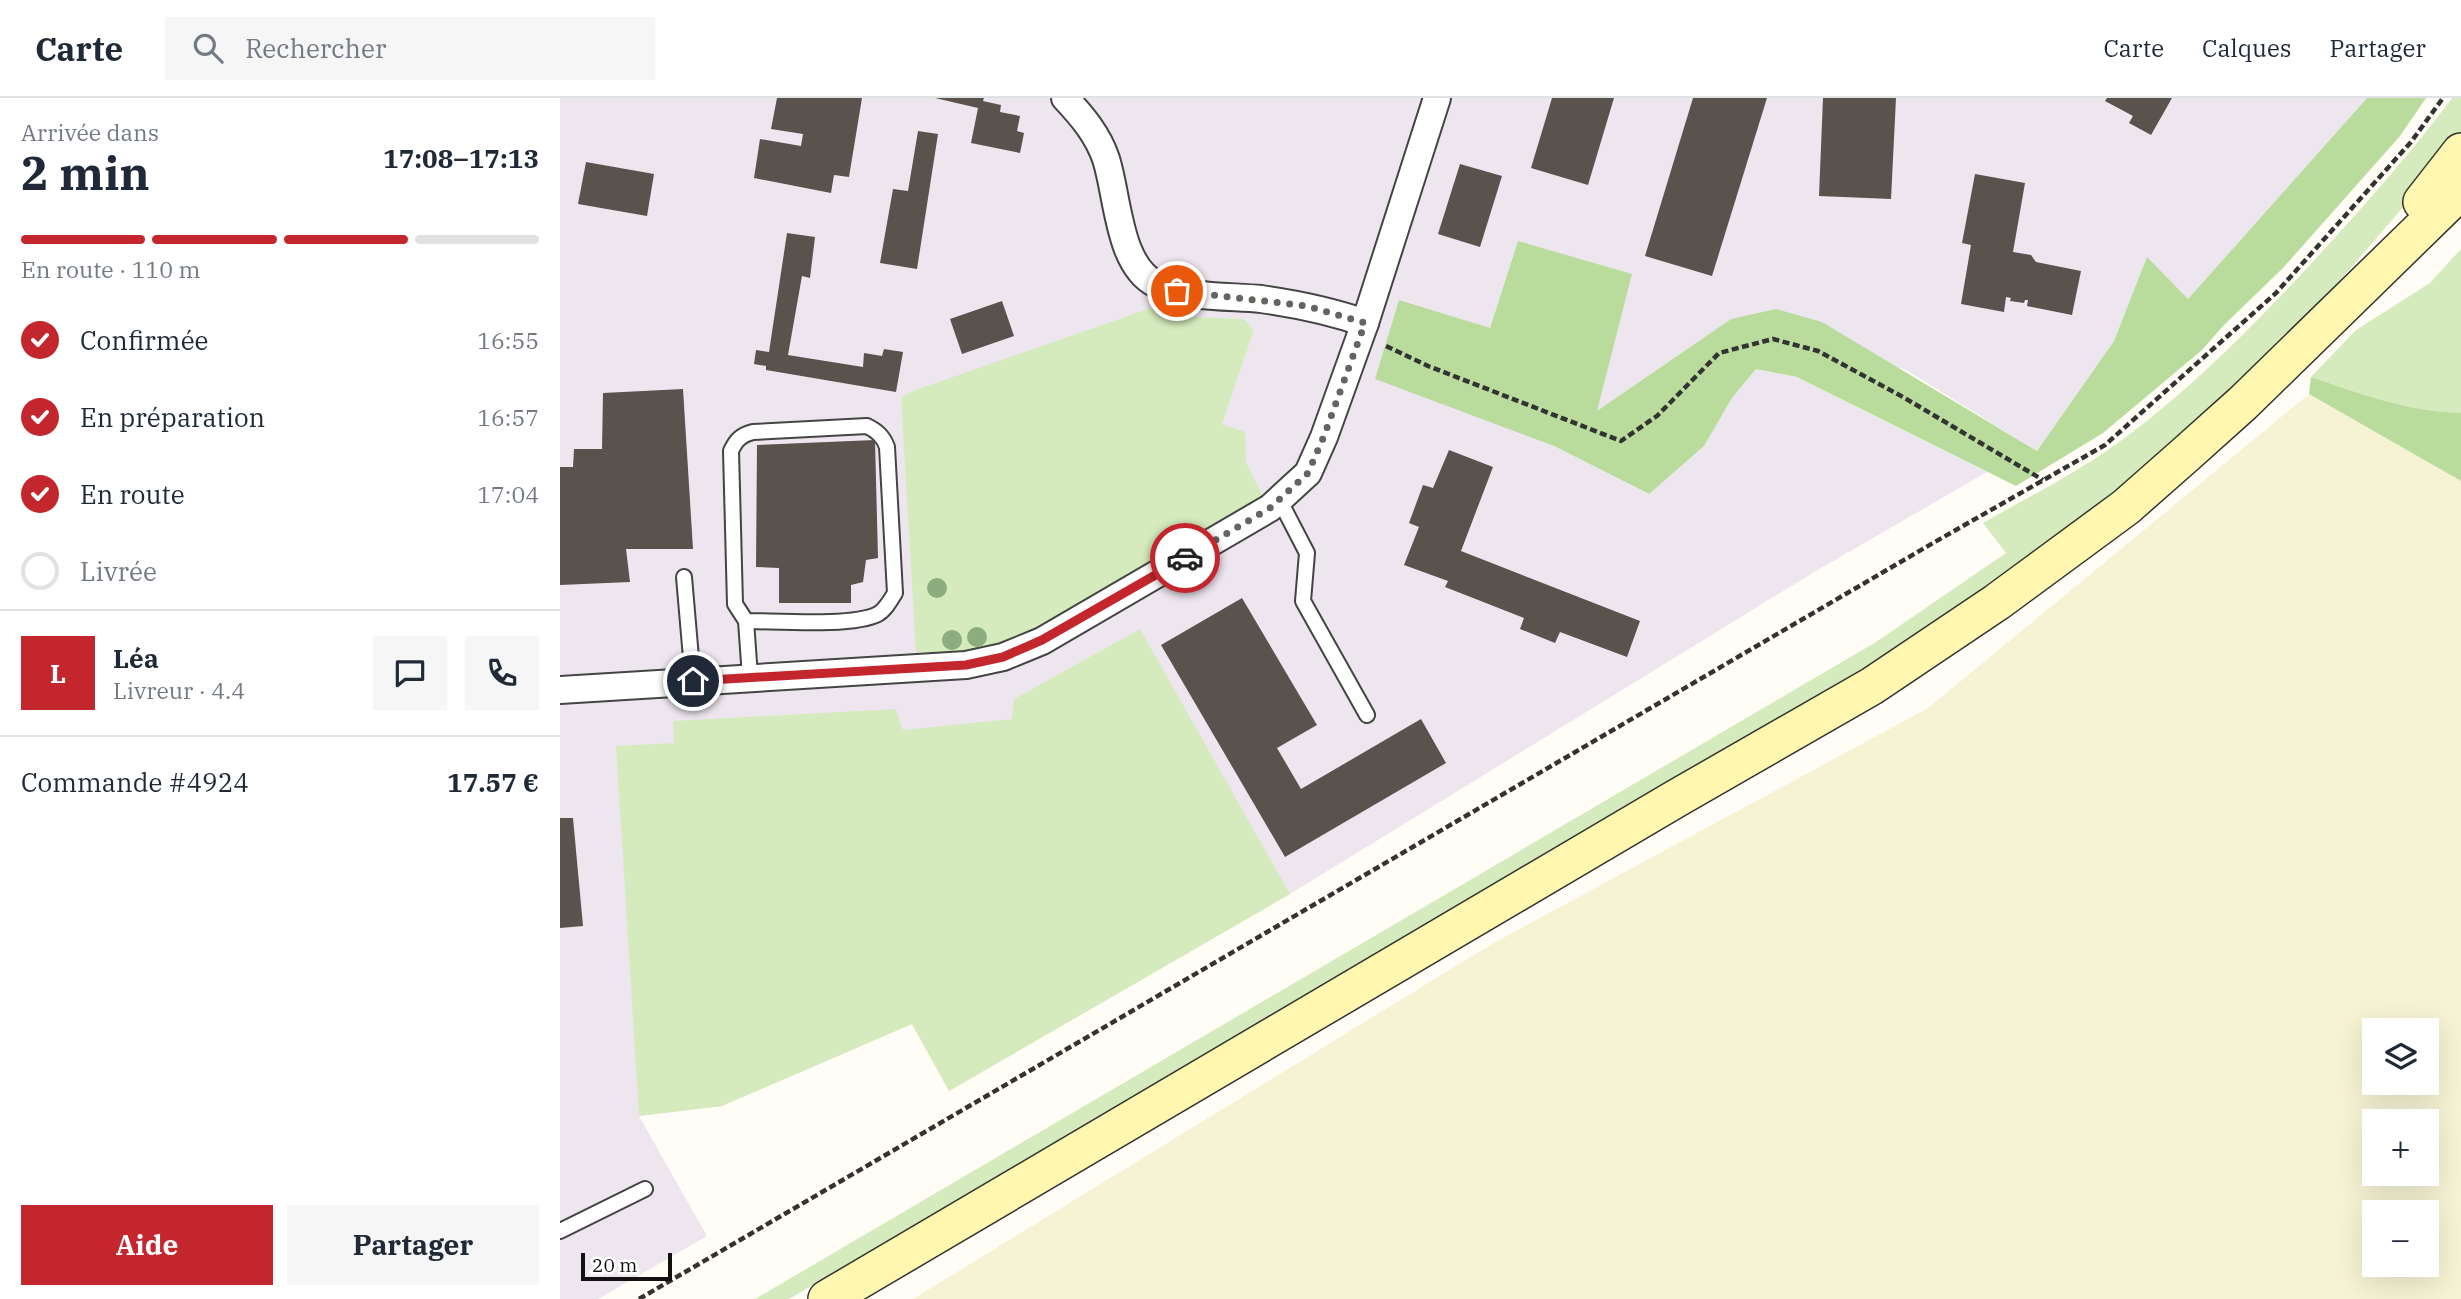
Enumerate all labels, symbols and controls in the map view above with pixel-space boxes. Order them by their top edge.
search box [165,17,655,80]
text: Carte [35,27,123,70]
icon: search [189,29,227,67]
text: Rechercher [245,31,386,65]
text: Carte [2103,32,2164,64]
text: Calques [2202,32,2292,64]
text: Partager [2330,32,2426,64]
text: Arrivée dans [21,117,159,147]
text: 17:08–17:13 [383,141,539,175]
text: 2 min [21,143,150,203]
text: En route · 110 m [21,254,200,284]
pin [1147,261,1207,321]
icon: bag [1158,272,1196,310]
icon: check [21,321,59,359]
text: Confirmée [80,323,209,357]
text: 16:55 [477,325,539,355]
icon: check [21,398,59,436]
text: En préparation [80,400,265,434]
text: 16:57 [477,402,539,432]
icon: check [21,475,59,513]
text: En route [80,477,185,511]
text: 17:04 [477,479,539,509]
courier [1150,523,1220,593]
icon: car [1166,539,1204,577]
text: Livrée [80,554,157,588]
button: chat [373,636,447,710]
button: phone [465,636,539,710]
text: Léa [113,641,159,675]
pin [663,651,723,711]
text: L [50,656,66,690]
icon: home [674,662,712,700]
text: Livreur · 4.4 [113,675,245,705]
text: Commande #4924 [21,765,249,799]
text: 17.57 € [447,765,539,799]
map controls [2362,1018,2439,1277]
button: layers [2362,1018,2439,1095]
button: + [2362,1109,2439,1186]
button: − [2362,1200,2439,1277]
button: Aide [21,1205,273,1285]
button: Partager [287,1205,539,1285]
scale bar [581,1250,672,1282]
text: 20 m [592,1253,637,1277]

